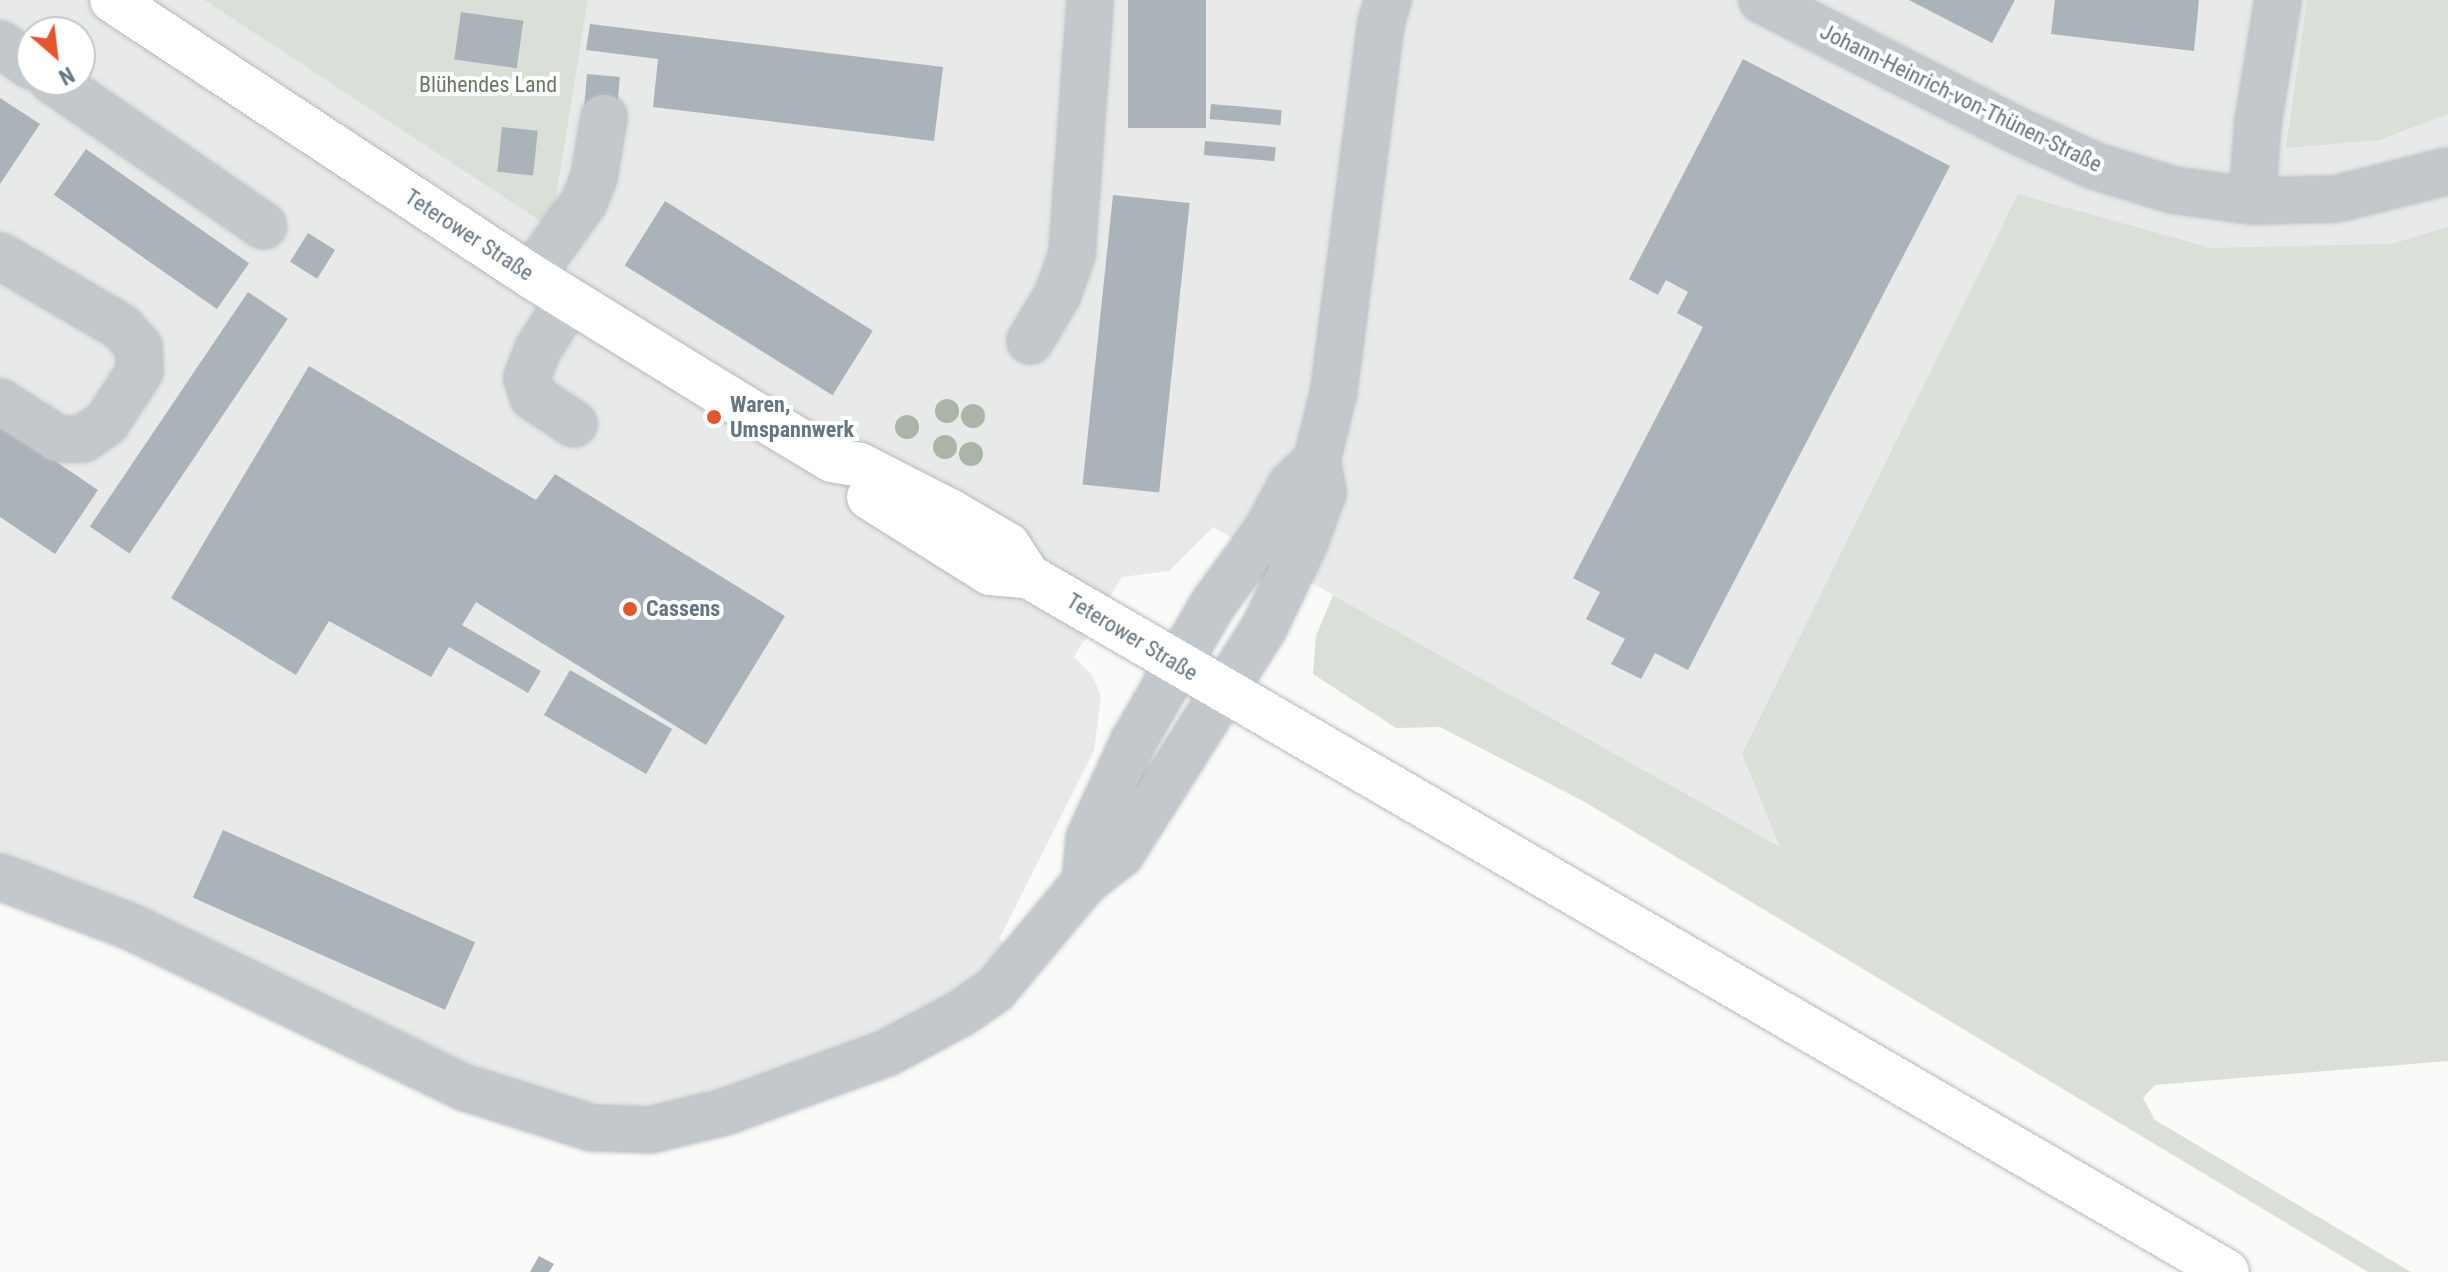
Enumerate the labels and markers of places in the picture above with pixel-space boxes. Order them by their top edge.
place label: Waren, Umspannwerk [730,391,854,442]
marker: Waren, Umspannwerk [705,408,723,426]
place label: Cassens [646,596,720,622]
marker: Cassens [621,600,639,618]

